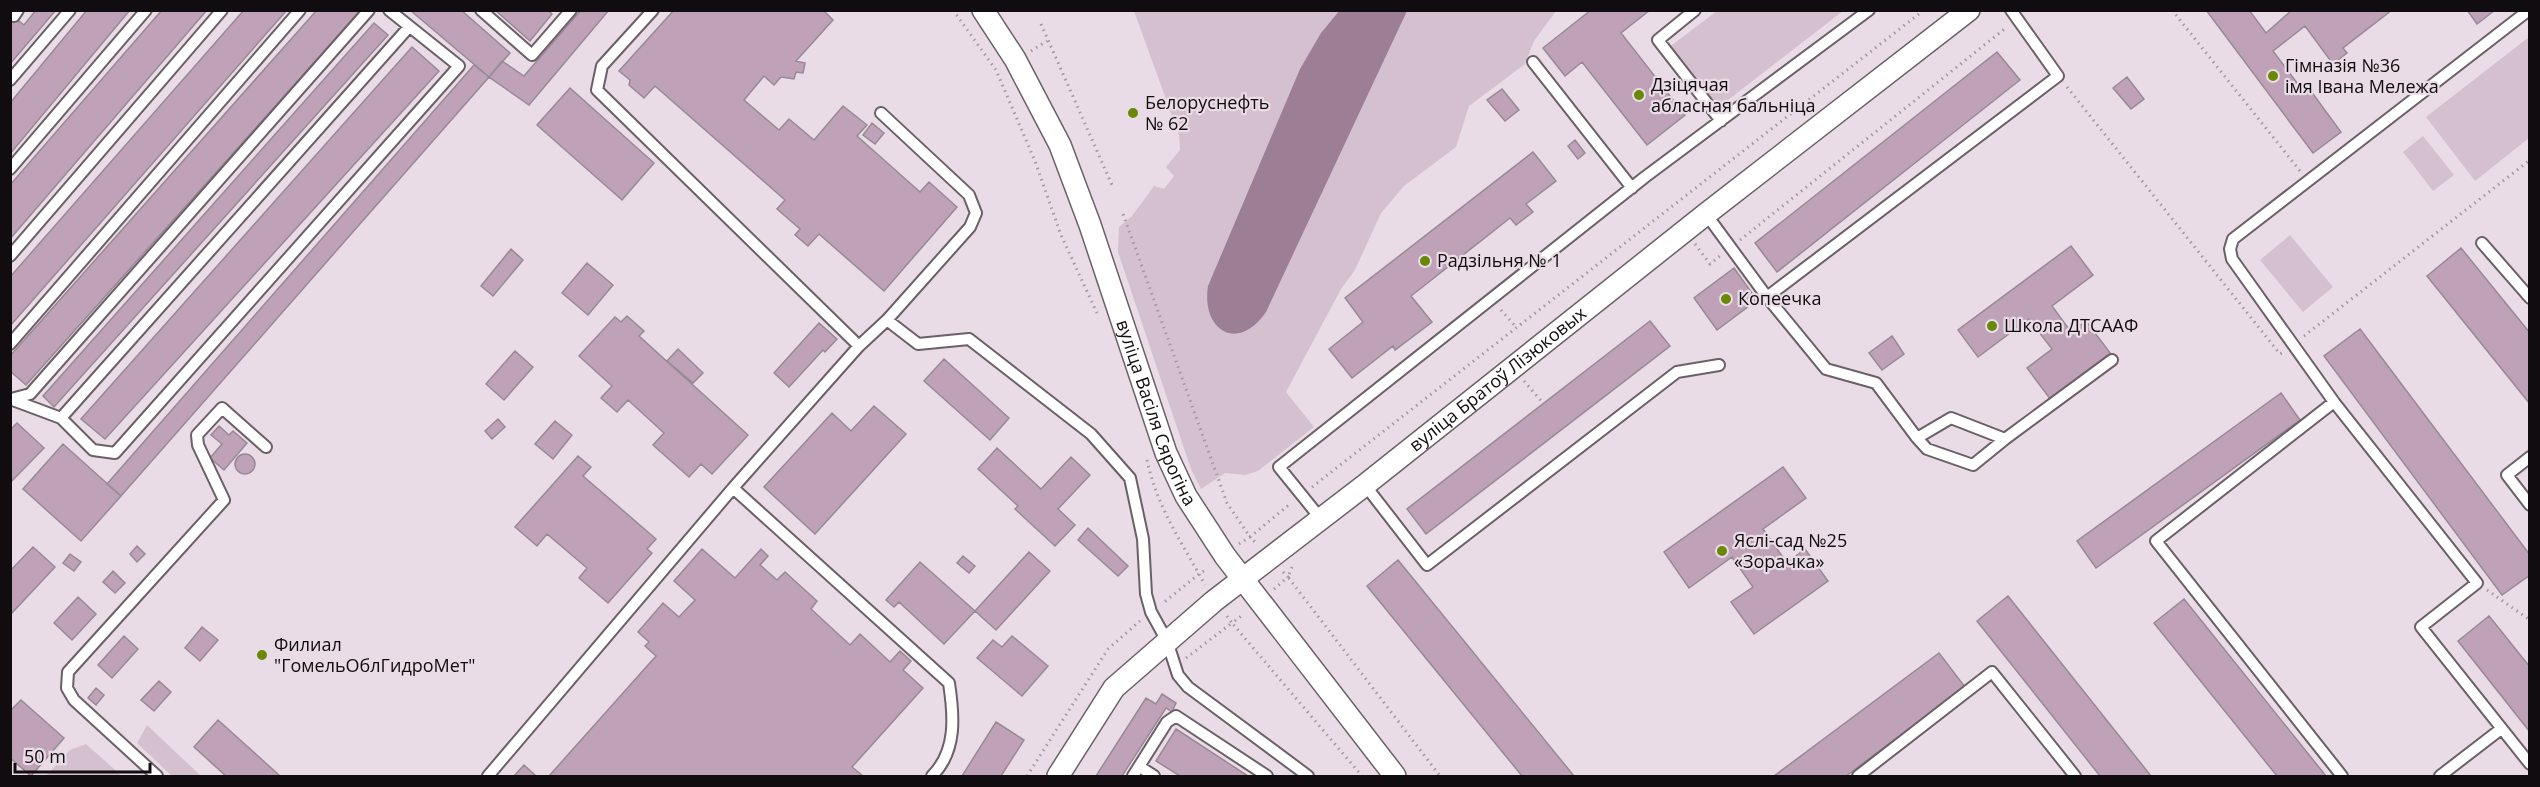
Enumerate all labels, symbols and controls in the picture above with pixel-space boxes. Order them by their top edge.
place label: Гімназія №36 імя Івана Мележа [2285,53,2439,98]
marker: Гімназія №36 імя Івана Мележа [2266,69,2280,83]
place label: Дзіцячая абласная бальніца [1651,72,1816,117]
marker: Дзіцячая абласная бальніца [1632,88,1646,102]
place label: Белоруснефть № 62 [1145,90,1269,135]
marker: Белоруснефть № 62 [1126,106,1140,120]
place label: Радзільня № 1 [1437,248,1562,272]
marker: Радзільня № 1 [1418,254,1432,268]
place label: Копеечка [1738,286,1821,310]
marker: Копеечка [1719,292,1733,306]
street label: вуліца Братоў Лізюковых [1404,300,1591,456]
place label: Школа ДТСААФ [2004,313,2138,337]
street label: вуліца Васіля Сярогіна [1111,316,1202,510]
marker: Школа ДТСААФ [1985,319,1999,333]
place label: Яслі-сад №25 «Зорачка» [1734,528,1847,573]
marker: Яслі-сад №25 «Зорачка» [1715,544,1729,558]
place label: Филиал "ГомельОблГидроМет" [274,632,476,677]
marker: Филиал "ГомельОблГидроМет" [255,648,269,662]
scale bar [15,736,150,774]
text: 50 m [24,744,66,768]

